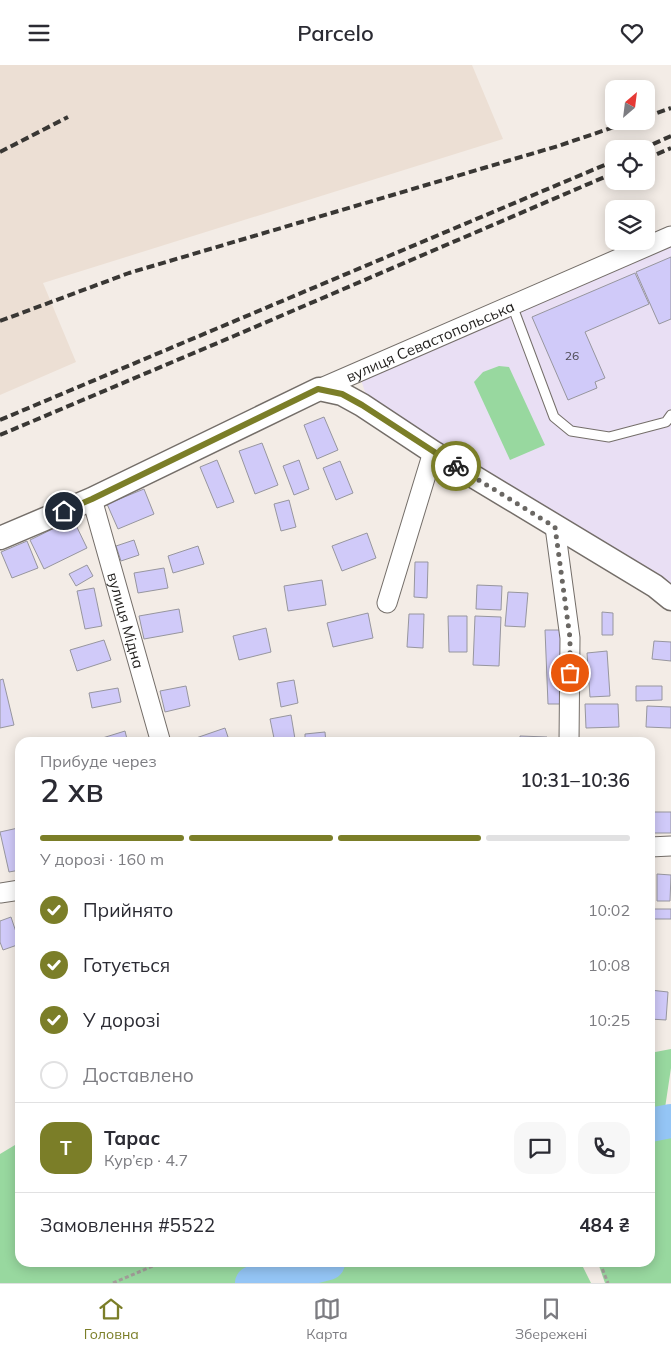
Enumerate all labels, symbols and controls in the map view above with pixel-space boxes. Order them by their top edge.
icon: menu [25,19,53,47]
text: Parcelo [297,19,374,47]
icon: heart [618,19,646,47]
north arrow [605,80,655,130]
map controls [605,80,655,250]
button: locate [605,140,655,190]
button: layers [605,200,655,250]
street label: вулиця Севастопольська [343,296,517,386]
house number: 26 [565,348,579,363]
courier [431,441,481,491]
icon: bike [442,452,470,480]
pin [43,490,85,532]
icon: home [50,497,78,525]
street label: вулиця Мідна [104,570,149,670]
pin [549,652,591,694]
icon: bag [556,659,584,687]
text: Прибуде через [40,751,157,771]
text: 10:31–10:36 [520,768,630,792]
text: 2 хв [40,770,104,810]
text: У дорозі · 160 m [40,849,164,869]
icon: check [40,896,68,924]
text: Прийнято [83,898,173,922]
text: 10:02 [588,900,630,920]
icon: check [40,951,68,979]
text: Готується [83,953,170,977]
text: 10:08 [588,955,630,975]
icon: check [40,1006,68,1034]
text: У дорозі [83,1008,160,1032]
text: 10:25 [588,1010,630,1030]
text: Доставлено [83,1063,194,1087]
button: chat [514,1122,566,1174]
button: phone [578,1122,630,1174]
text: Тарас [104,1126,160,1150]
text: Т [60,1136,72,1160]
text: Кур’єр · 4.7 [104,1150,188,1170]
text: Замовлення #5522 [40,1213,215,1237]
text: 484 ₴ [579,1213,630,1237]
tab: Головна [84,1295,139,1343]
tab: Карта [306,1295,348,1343]
tab: Збережені [515,1295,587,1343]

